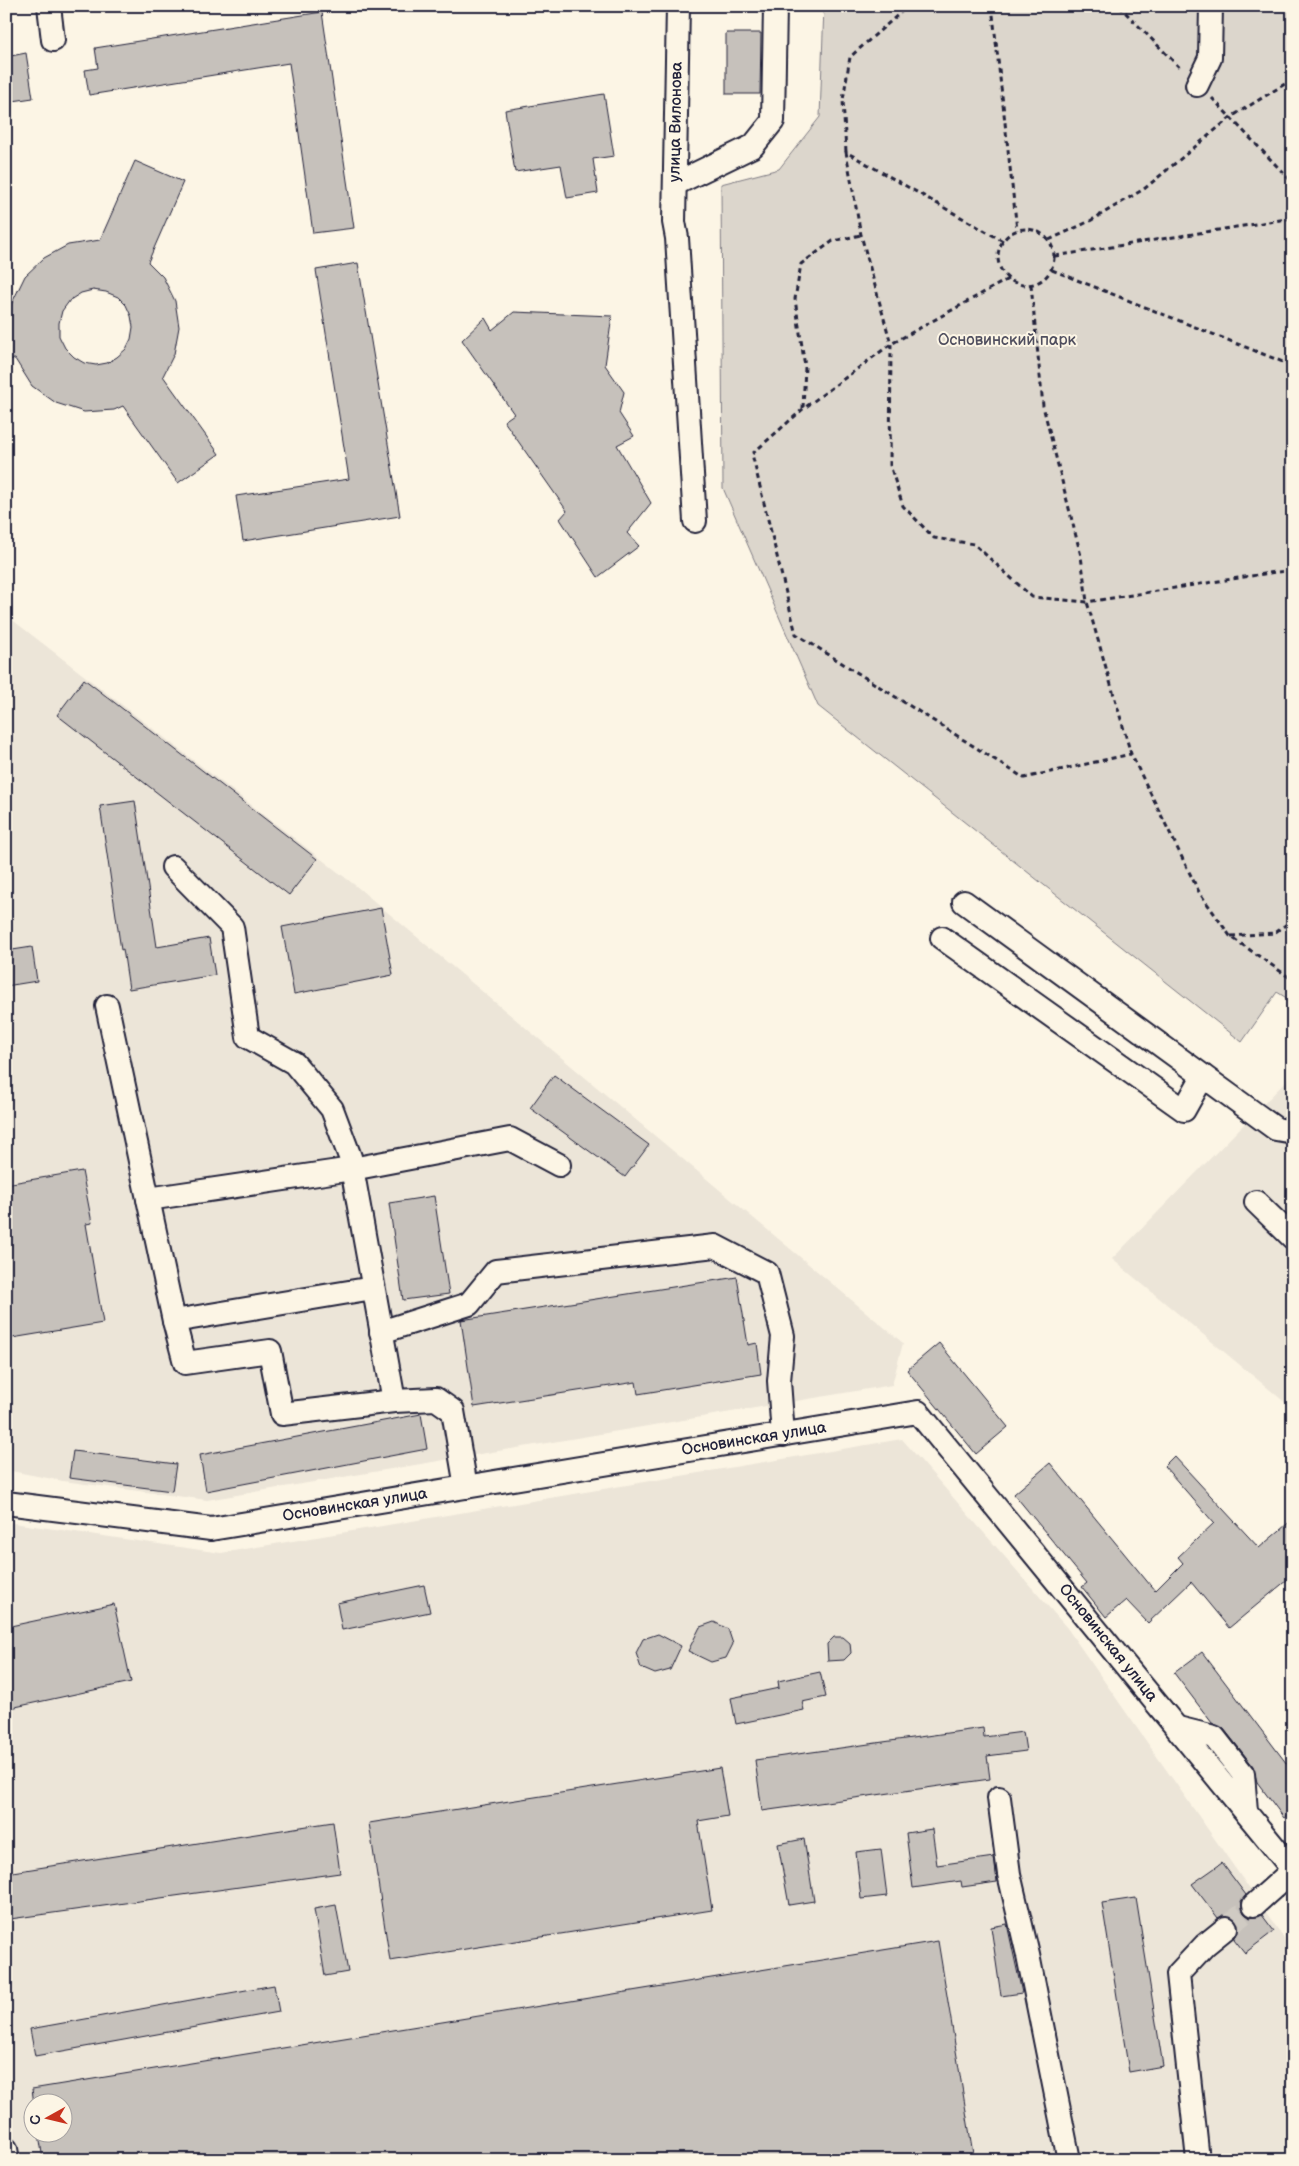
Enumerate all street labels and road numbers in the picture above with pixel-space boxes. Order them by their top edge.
street label: улица Вилонова [665,61,687,182]
street label: Основинская улица [680,1418,828,1460]
street label: Основинская улица [281,1484,429,1526]
street label: Основинская улица [1055,1580,1162,1706]

